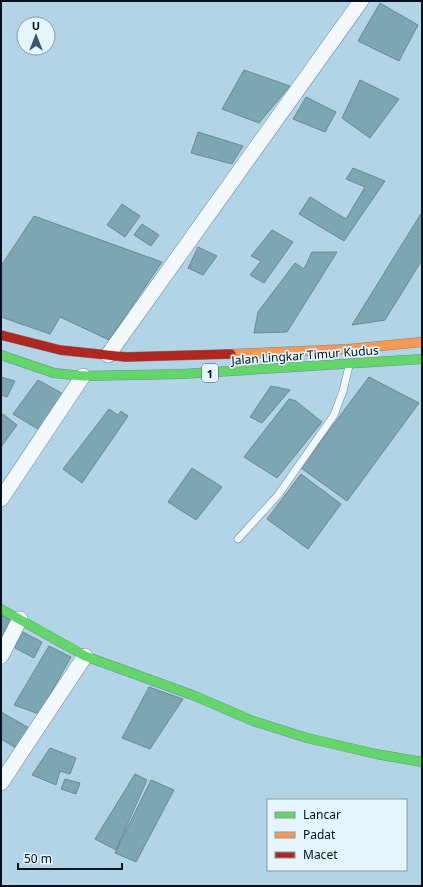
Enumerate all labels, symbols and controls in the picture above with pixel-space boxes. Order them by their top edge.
north arrow [16,16,56,56]
text: U [32,18,40,33]
street label: Jalan Lingkar Timur Kudus [230,341,379,369]
road number: 1 [202,364,218,382]
legend [267,799,407,871]
text: Lancar [303,806,341,823]
text: Padat [303,826,336,843]
scale bar [18,845,122,871]
text: Macet [303,846,338,863]
text: 50 m [24,850,52,867]

